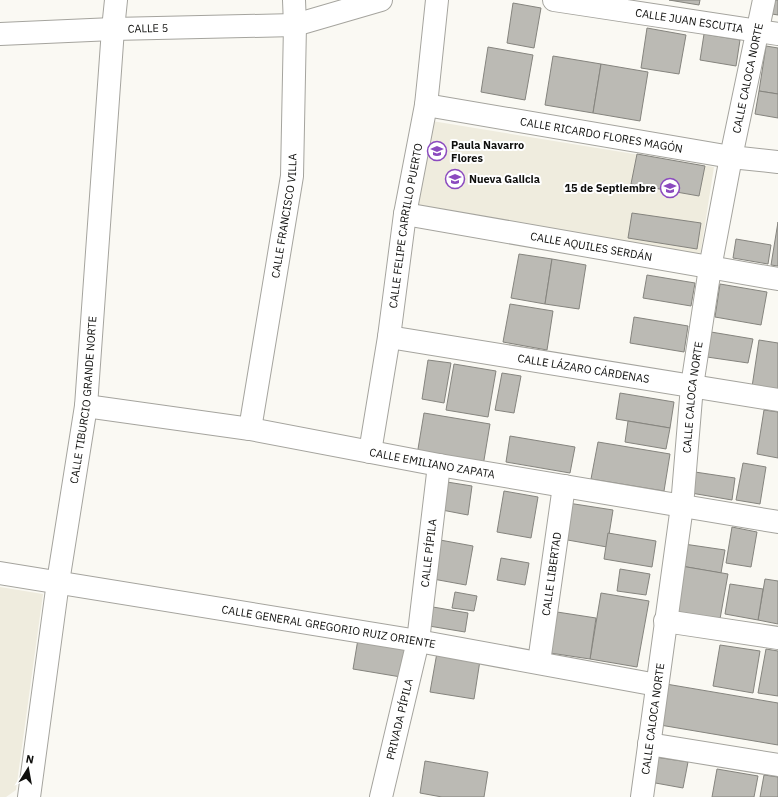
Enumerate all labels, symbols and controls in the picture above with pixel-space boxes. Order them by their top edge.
street label: CALLE JUAN ESCUTIA [634,5,744,36]
street label: CALLE 5 [127,21,168,36]
street label: CALLE CALOCA NORTE [729,22,766,135]
street label: CALLE RICARDO FLORES MAGÓN [519,114,684,156]
place label: Paula Navarro Flores [451,138,524,165]
school or university icon: Paula Navarro Flores [426,140,448,162]
street label: CALLE FELIPE CARRILLO PUERTO [386,142,426,309]
street label: CALLE FRANCISCO VILLA [268,153,299,279]
school or university icon: Nueva Galicia [444,168,466,190]
place label: Nueva Galicia [469,172,540,186]
school or university icon: 15 de Septiembre [659,177,681,199]
place label: 15 de Septiembre [564,181,656,195]
street label: CALLE AQUILES SERDÁN [529,229,653,264]
street label: CALLE TIBURCIO GRANDE NORTE [67,315,99,485]
street label: CALLE CALOCA NORTE [679,340,706,454]
street label: CALLE LÁZARO CÁRDENAS [516,351,651,386]
street label: CALLE EMILIANO ZAPATA [368,445,496,481]
street label: CALLE PÍPILA [417,518,440,588]
street label: CALLE LIBERTAD [539,531,564,617]
street label: CALLE GENERAL GREGORIO RUIZ ORIENTE [221,602,437,651]
street label: CALLE CALOCA NORTE [638,662,667,775]
street label: PRIVADA PÍPILA [383,677,416,761]
north arrow [8,749,48,789]
text: N [25,752,35,767]

